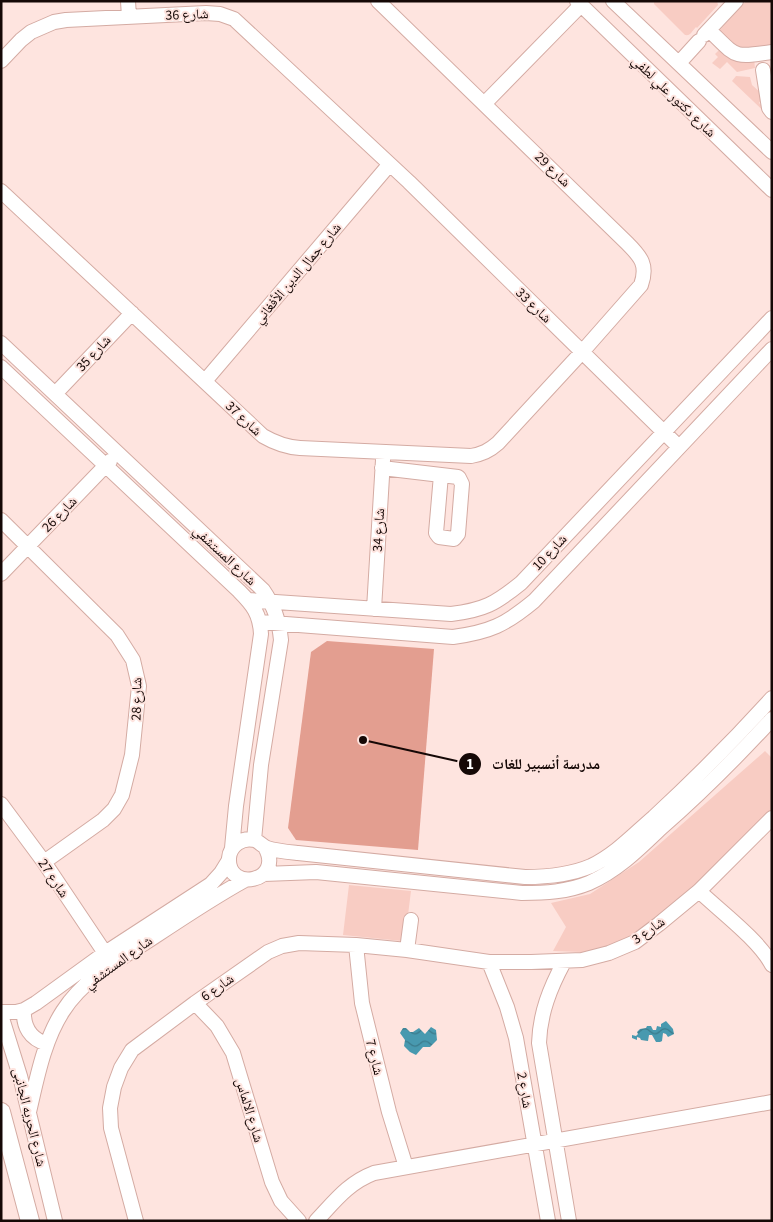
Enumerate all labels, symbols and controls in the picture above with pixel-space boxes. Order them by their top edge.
street label: شارع 36 [165,4,209,26]
street label: شارع دكتور علي لطفي [626,51,720,143]
street label: شارع 29 [530,147,575,192]
street label: شارع جمال الدين الأفغاني [249,219,347,329]
street label: شارع 33 [511,283,556,328]
street label: شارع 35 [72,331,116,376]
street label: شارع 37 [221,397,266,441]
street label: شارع 26 [37,492,82,537]
street label: شارع 34 [368,508,390,552]
street label: شارع المستشفي [188,521,260,591]
street label: شارع 10 [528,530,572,575]
street label: شارع 28 [127,677,147,721]
callout: مدرسة أنسبير للغات [457,749,610,779]
text: 1 [466,754,474,775]
text: مدرسة أنسبير للغات [492,754,600,775]
street label: شارع 27 [33,855,74,902]
street label: شارع 3 [628,912,669,949]
street label: شارع المستشفي [80,931,157,995]
street label: شارع 6 [197,969,238,1006]
street label: شارع 7 [360,1037,388,1077]
street label: شارع الحريه الجانبى [7,1066,51,1169]
street label: شارع 2 [511,1071,537,1110]
street label: شارع الالماس [230,1076,268,1145]

